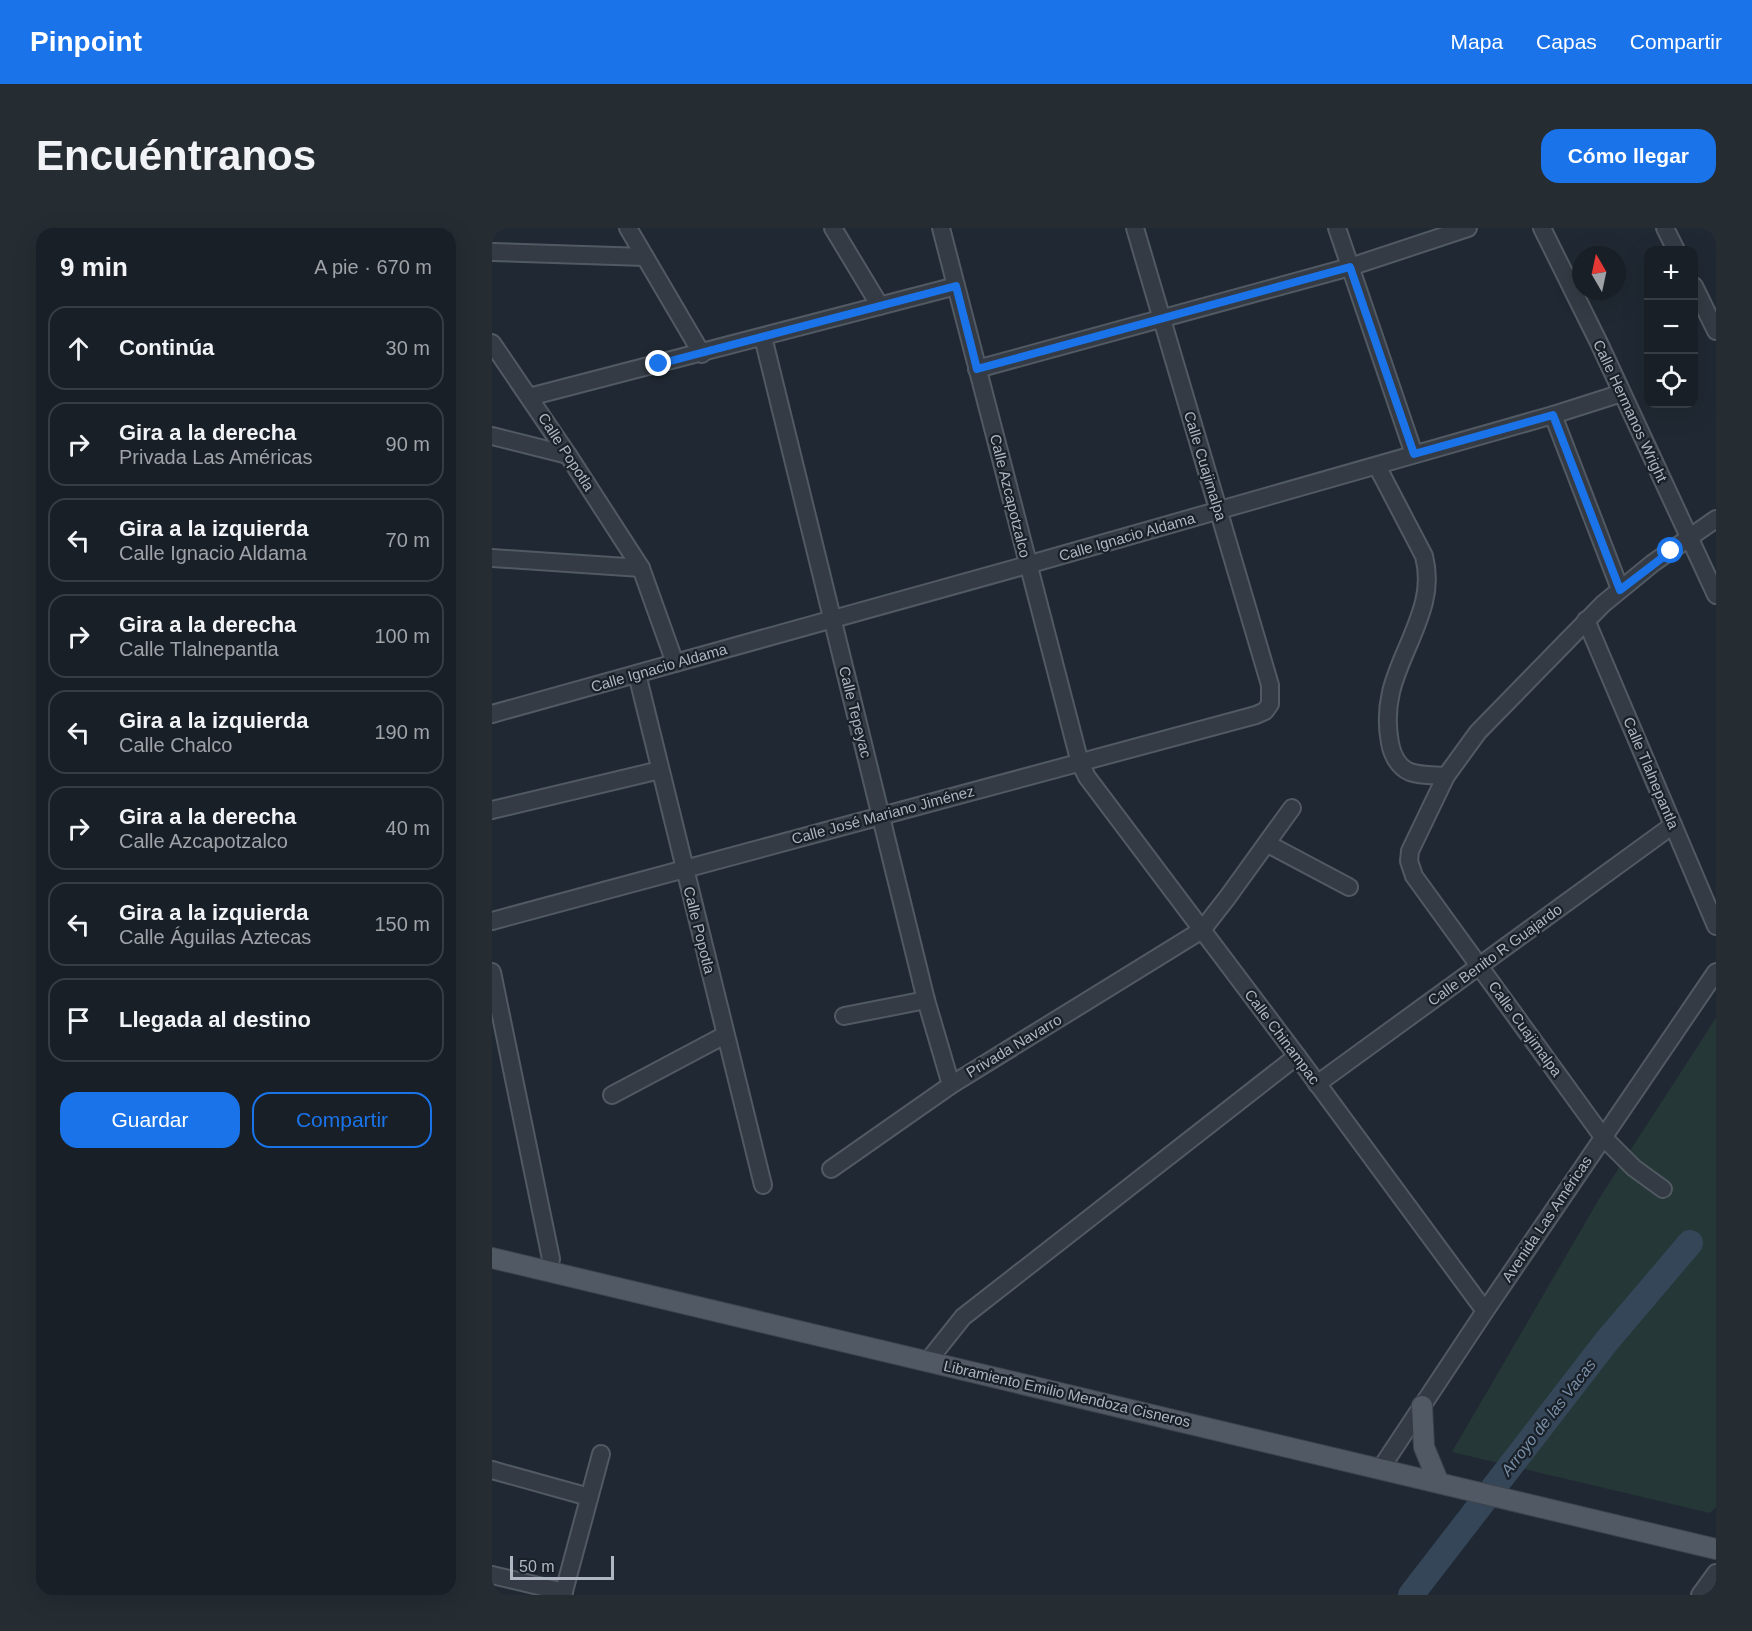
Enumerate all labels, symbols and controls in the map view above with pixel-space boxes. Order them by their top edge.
text: Pinpoint [30,26,142,57]
text: Mapa [1451,30,1503,53]
text: Capas [1536,30,1597,53]
text: Compartir [1630,30,1722,53]
button: Cómo llegar [1541,129,1716,183]
text: Encuéntranos [36,132,316,179]
north arrow [1572,246,1626,300]
map controls [1644,246,1698,408]
button: + [1644,246,1698,300]
text: 9 min [60,252,128,282]
text: A pie · 670 m [314,256,432,278]
button: − [1644,300,1698,354]
icon: ahead [62,332,95,365]
text: Continúa [119,335,214,360]
text: 30 m [386,337,430,359]
street label: Calle Hermanos Wright [1590,337,1671,485]
route end [645,350,671,376]
button: locate [1644,354,1698,408]
street label: Calle Cuajimalpa [1181,409,1230,523]
street label: Calle Popotla [535,410,598,494]
text: Gira a la derecha [119,420,296,445]
icon: right [62,428,95,461]
street label: Calle Azcapotzalco [987,432,1034,559]
text: 90 m [386,433,430,455]
text: Privada Las Américas [119,446,312,468]
street label: Calle Ignacio Aldama [1057,509,1198,564]
text: Gira a la izquierda [119,516,309,541]
icon: left [62,524,95,557]
text: 70 m [386,529,430,551]
route start [1657,537,1683,563]
text: Calle Ignacio Aldama [119,542,307,564]
text: Gira a la derecha [119,612,296,637]
icon: right [62,620,95,653]
text: 100 m [374,625,430,647]
text: Calle Tlalnepantla [119,638,279,660]
street label: Calle Ignacio Aldama [589,640,730,695]
street label: Calle Tepeyac [836,664,875,760]
text: Gira a la izquierda [119,708,309,733]
street label: Calle Tlalnepantla [1620,714,1683,832]
icon: left [62,716,95,749]
text: 190 m [374,721,430,743]
text: Calle Chalco [119,734,232,756]
street label: Calle José Mariano Jiménez [790,782,976,847]
text: Gira a la derecha [119,804,296,829]
icon: right [62,812,95,845]
text: 40 m [386,817,430,839]
text: Calle Azcapotzalco [119,830,288,852]
street label: Calle Popotla [680,885,719,976]
text: Gira a la izquierda [119,900,309,925]
street label: Calle Benito R Guajardo [1424,900,1565,1009]
icon: left [62,908,95,941]
text: 150 m [374,913,430,935]
text: Calle Águilas Aztecas [119,926,311,948]
street label: Calle Cuajimalpa [1485,978,1566,1080]
street label: Calle Chinampac [1241,986,1324,1088]
icon: arrive [62,1004,95,1037]
text: Llegada al destino [119,1007,311,1032]
street label: Privada Navarro [963,1010,1065,1081]
button: Guardar [60,1092,240,1148]
button: Compartir [252,1092,432,1148]
street label: Avenida Las Américas [1498,1153,1595,1285]
water label: Arroyo de las Vacas [1497,1356,1599,1480]
street label: Libramiento Emilio Mendoza Cisneros [942,1357,1192,1430]
scale bar [510,1553,614,1580]
text: 50 m [519,1558,555,1575]

